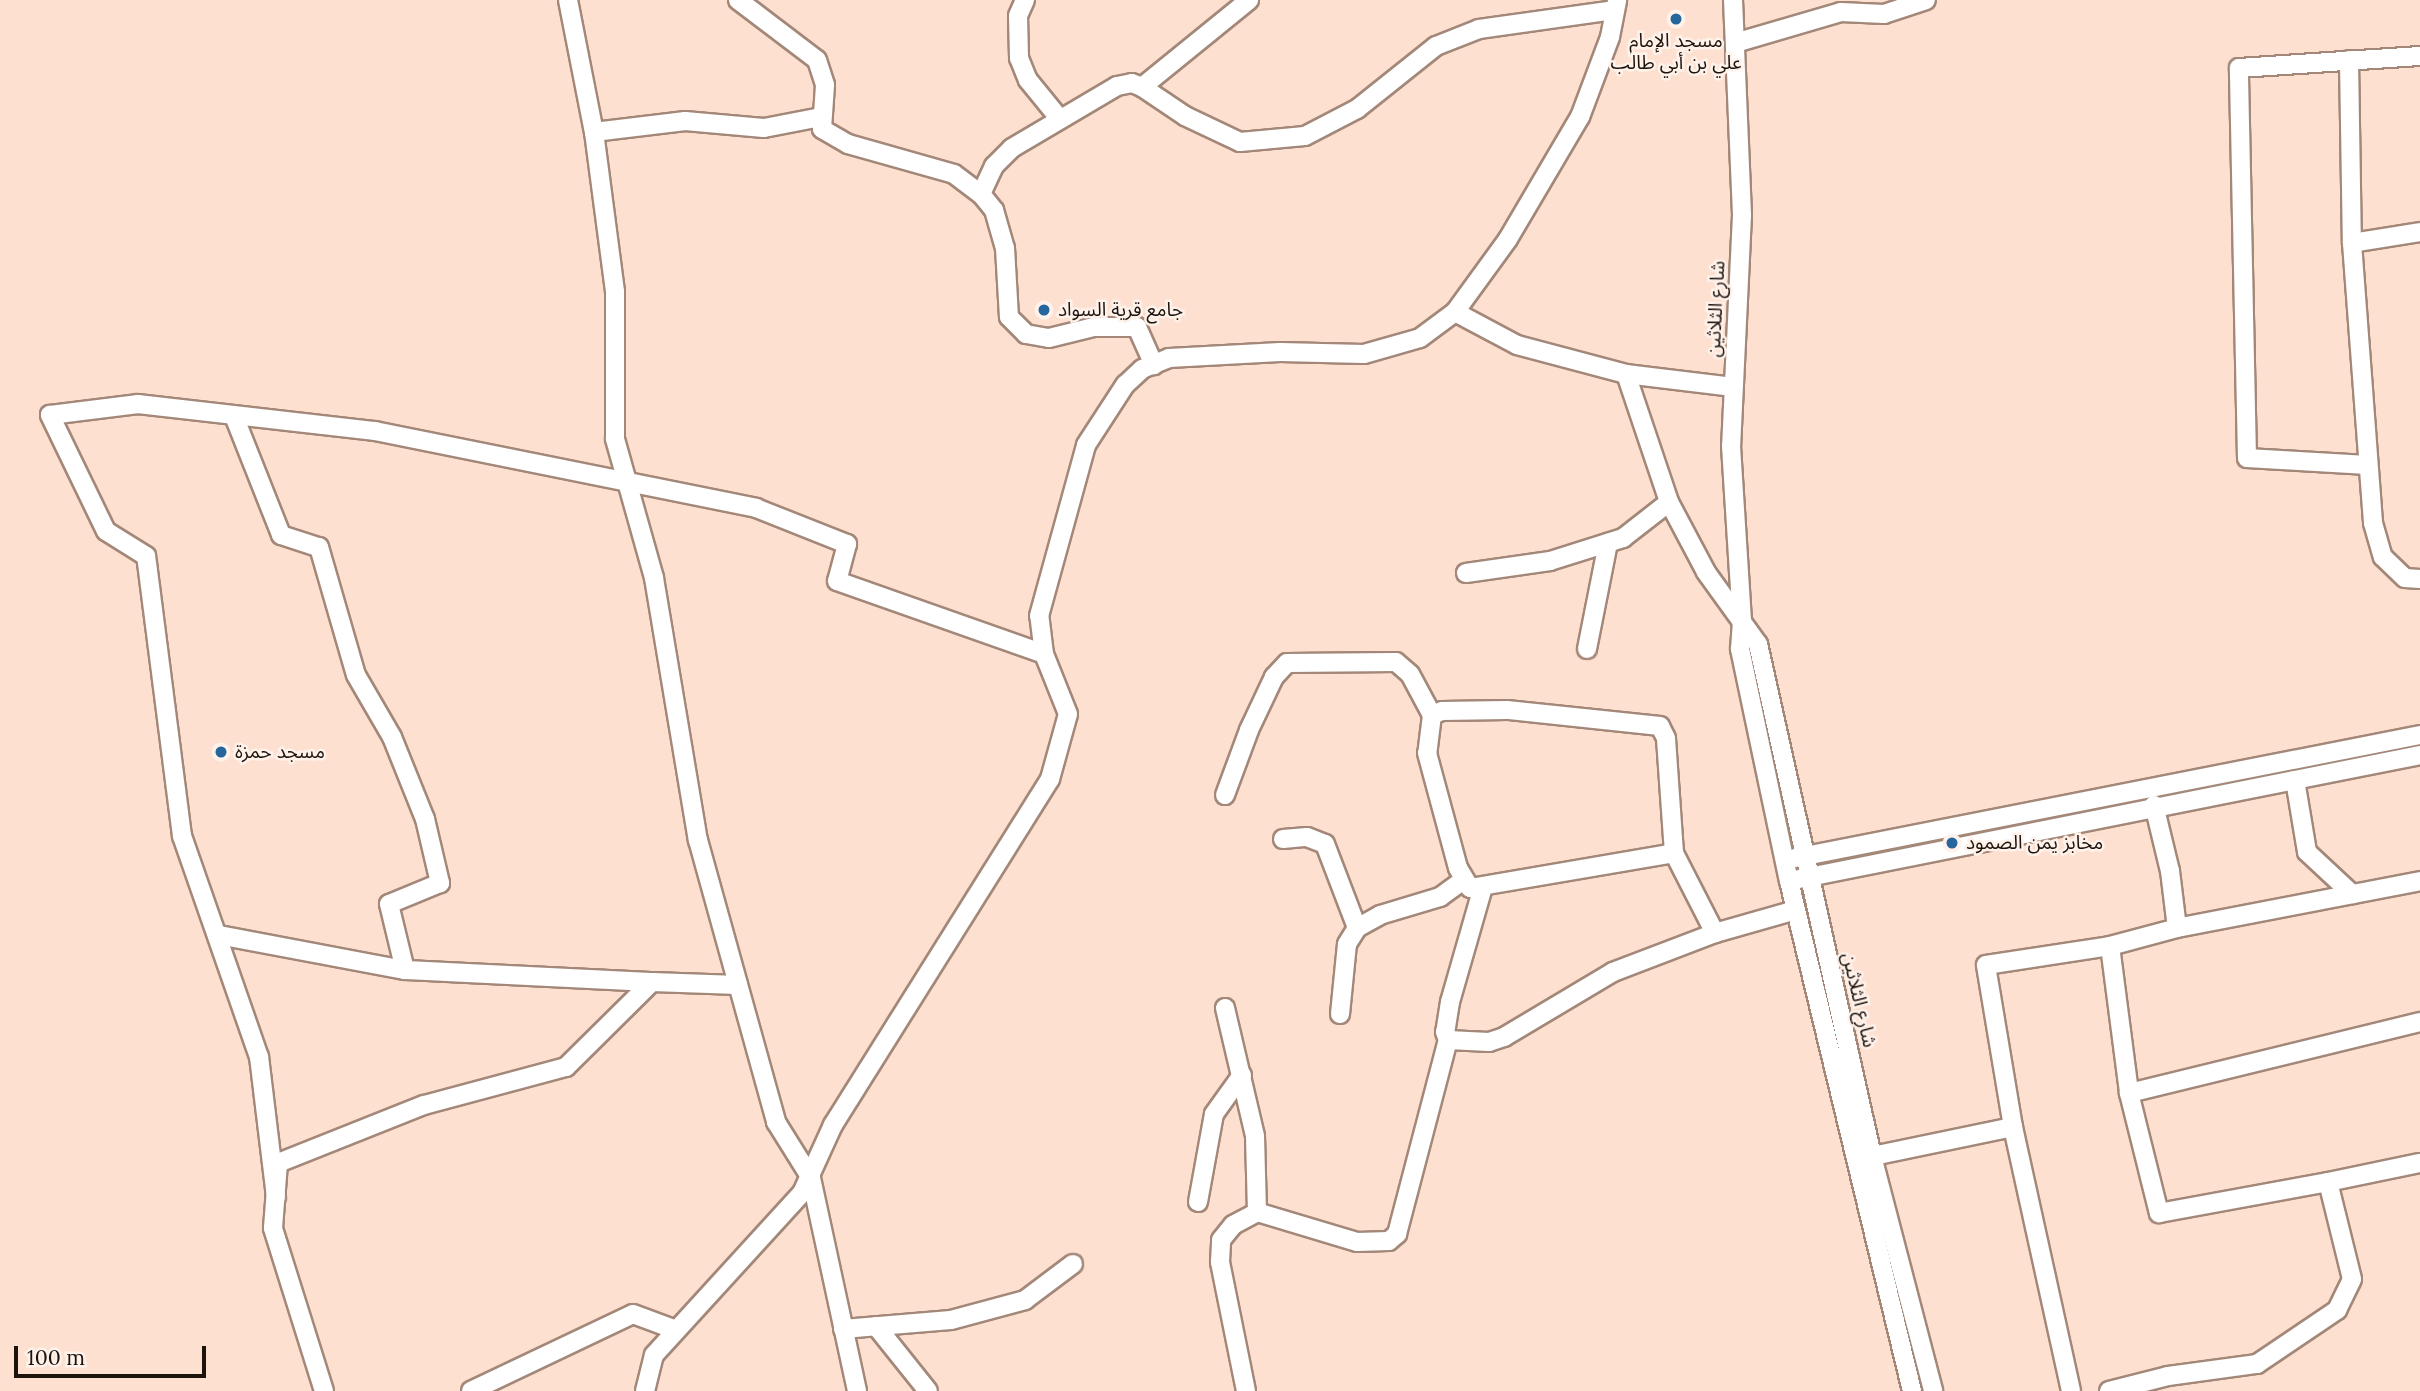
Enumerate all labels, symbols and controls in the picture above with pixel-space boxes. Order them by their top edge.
marker: مسجد الإمام علي بن أبي طالب [1668,11,1684,27]
place label: مسجد الإمام علي بن أبي طالب [1611,30,1741,74]
street label: شارع الثلاثين [1702,260,1730,358]
place label: جامع قرية السواد [1058,299,1183,321]
marker: جامع قرية السواد [1036,302,1052,318]
place label: مسجد حمزة [235,741,325,763]
marker: مسجد حمزة [213,744,229,760]
place label: مخابز يمن الصمود [1966,832,2103,854]
marker: مخابز يمن الصمود [1944,835,1960,851]
street label: شارع الثلاثين [1837,950,1881,1050]
scale bar [18,1332,210,1376]
text: 100 m [27,1344,85,1371]

